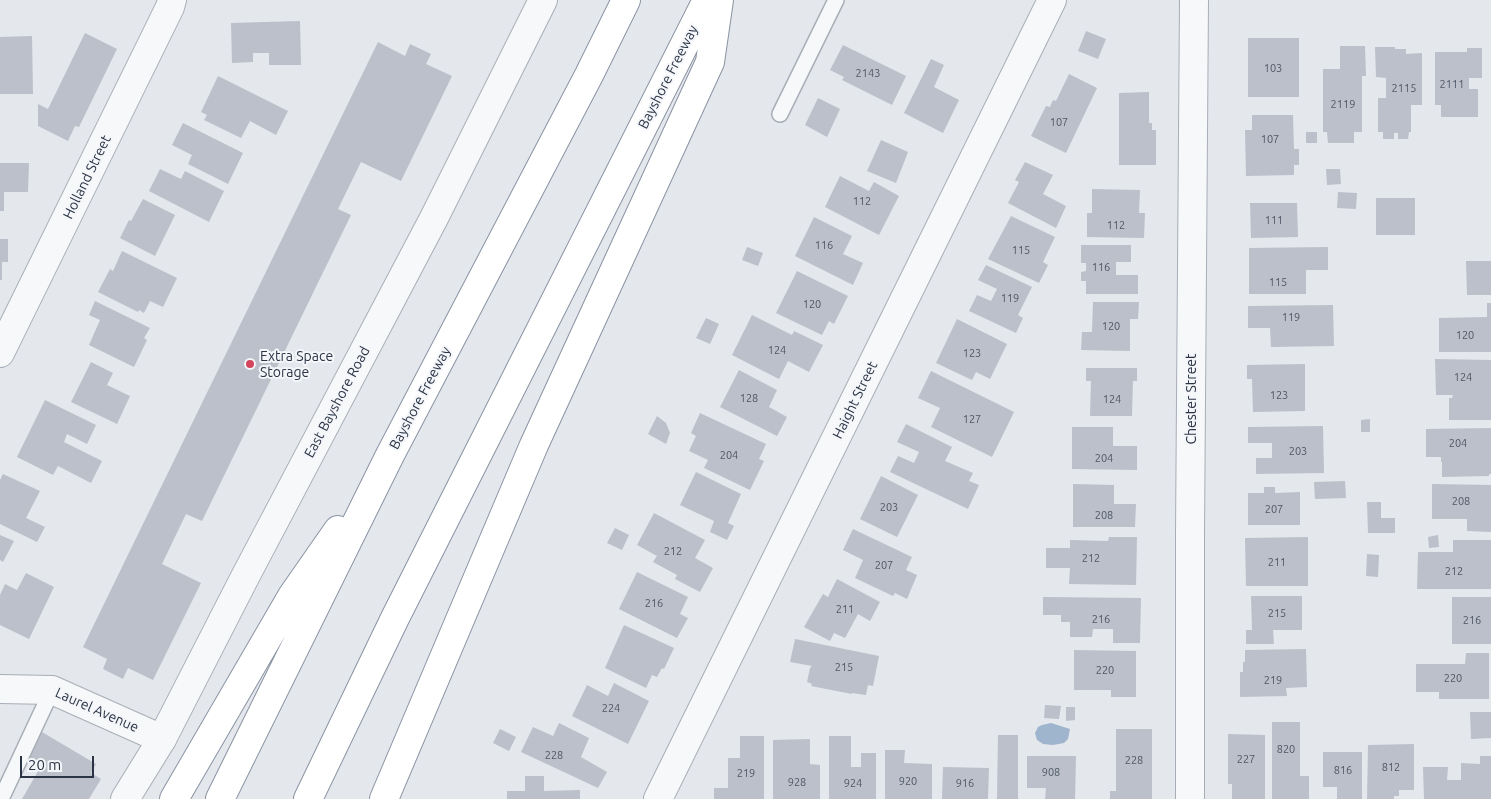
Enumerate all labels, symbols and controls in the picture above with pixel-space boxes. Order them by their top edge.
street label: Bayshore Freeway [635,22,701,132]
house number: 103 [1264,61,1282,75]
house number: 2143 [856,66,880,80]
house number: 2111 [1440,77,1464,91]
house number: 2115 [1392,81,1416,95]
house number: 2119 [1331,97,1355,111]
house number: 107 [1050,115,1068,129]
street label: Holland Street [60,132,114,222]
house number: 107 [1261,132,1279,146]
house number: 112 [853,194,871,208]
house number: 111 [1265,213,1283,227]
house number: 112 [1107,218,1125,232]
house number: 116 [815,238,833,252]
house number: 115 [1012,243,1030,257]
house number: 116 [1092,260,1110,274]
house number: 115 [1269,275,1287,289]
house number: 119 [1001,291,1019,305]
house number: 120 [803,297,821,311]
house number: 119 [1282,310,1300,324]
house number: 120 [1102,319,1120,333]
house number: 120 [1456,328,1474,342]
house number: 124 [768,343,786,357]
street label: East Bayshore Road [301,344,373,460]
street label: Bayshore Freeway [386,344,454,452]
house number: 123 [963,346,981,360]
place label: Extra Space Storage [260,348,333,381]
street label: Chester Street [1183,353,1199,445]
marker: Extra Space Storage [244,358,256,370]
street label: Haight Street [829,358,881,442]
house number: 124 [1454,370,1472,384]
house number: 123 [1270,388,1288,402]
house number: 128 [740,391,758,405]
house number: 124 [1103,392,1121,406]
house number: 127 [963,412,981,426]
house number: 204 [1449,436,1467,450]
house number: 203 [1289,444,1307,458]
house number: 204 [720,448,738,462]
house number: 204 [1095,451,1113,465]
house number: 208 [1452,494,1470,508]
house number: 203 [880,500,898,514]
house number: 207 [1265,502,1283,516]
house number: 208 [1095,508,1113,522]
house number: 212 [664,544,682,558]
house number: 212 [1082,551,1100,565]
house number: 211 [1268,555,1286,569]
house number: 207 [875,558,893,572]
house number: 212 [1445,564,1463,578]
house number: 216 [645,596,663,610]
house number: 211 [836,602,854,616]
house number: 215 [1268,606,1286,620]
house number: 216 [1092,612,1110,626]
house number: 216 [1463,613,1481,627]
house number: 215 [835,660,853,674]
house number: 220 [1096,663,1114,677]
house number: 220 [1444,671,1462,685]
house number: 219 [1264,673,1282,687]
street label: Laurel Avenue [53,684,141,736]
house number: 224 [602,701,620,715]
house number: 820 [1277,742,1295,756]
scale bar [22,746,96,778]
house number: 228 [545,748,563,762]
house number: 227 [1237,752,1255,766]
house number: 228 [1125,753,1143,767]
text: 20 m [28,756,61,773]
house number: 812 [1382,760,1400,774]
house number: 816 [1334,763,1352,777]
house number: 908 [1042,765,1060,779]
house number: 219 [737,766,755,780]
house number: 920 [899,774,917,788]
house number: 928 [788,775,806,789]
house number: 924 [844,776,862,790]
house number: 916 [956,776,974,790]

